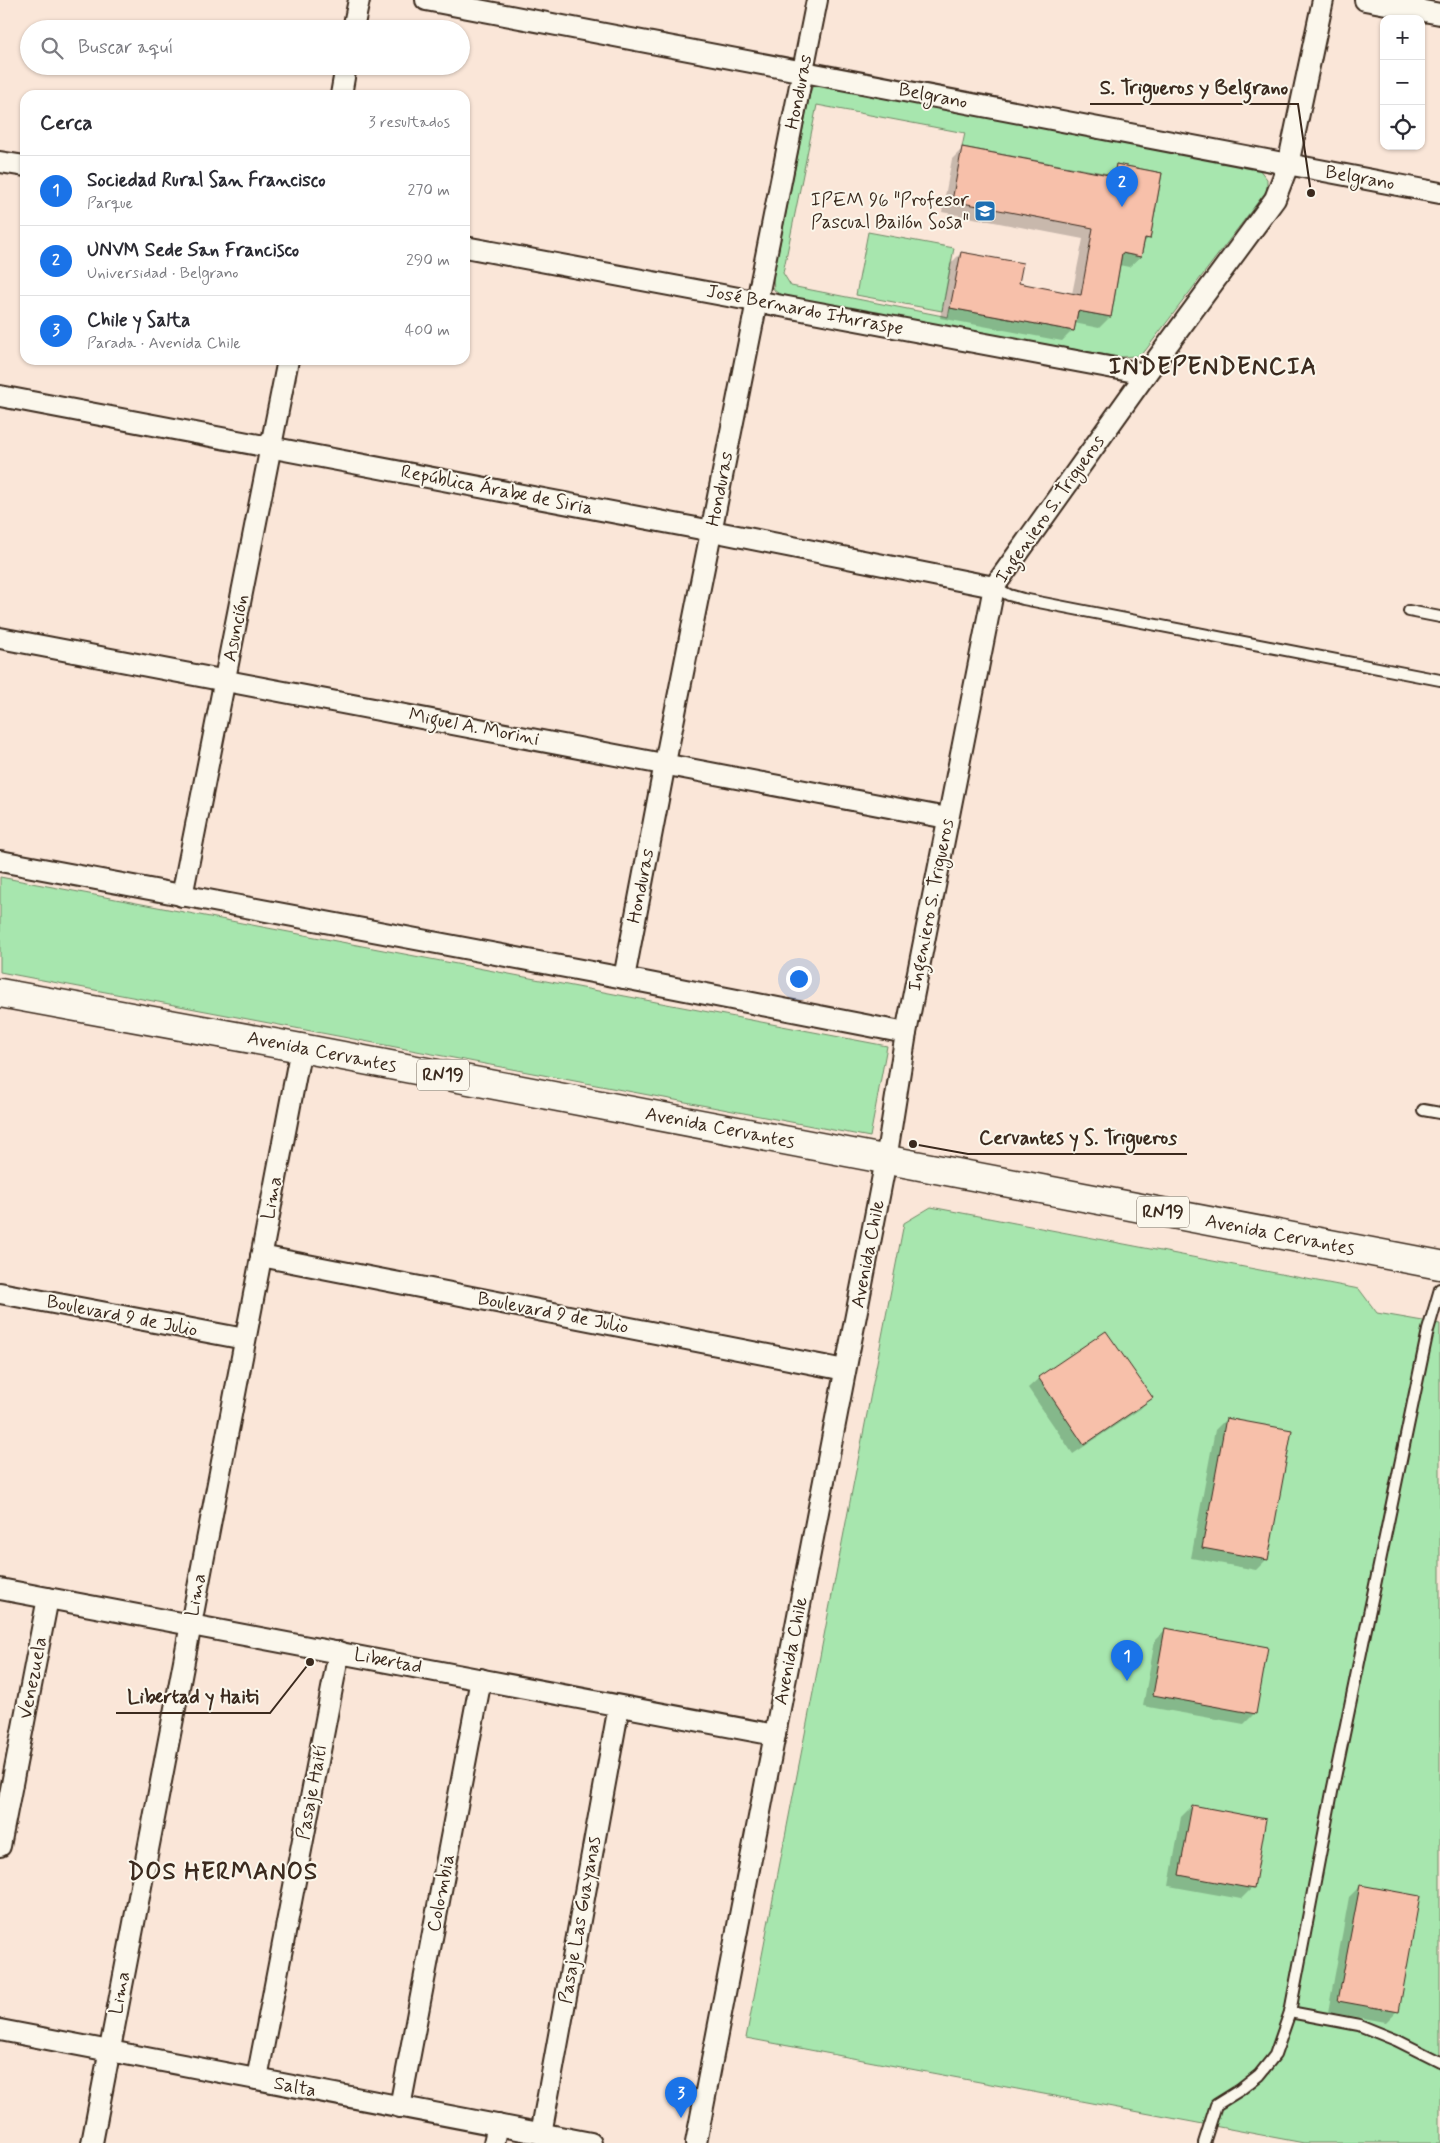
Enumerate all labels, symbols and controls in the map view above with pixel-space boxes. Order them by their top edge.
map controls [1380,15,1425,150]
button: + [1380,15,1425,60]
search box [20,20,470,75]
icon: search [38,34,66,62]
text: Buscar aquí [78,35,173,60]
street label: Honduras [780,52,818,132]
button: − [1380,60,1425,105]
callout: S. Trigueros y Belgrano [1090,69,1298,104]
text: S. Trigueros y Belgrano [1100,75,1288,104]
street label: Belgrano [896,77,970,117]
button: locate [1380,105,1425,150]
text: Cerca [40,109,93,137]
text: 3 resultados [369,112,450,133]
street label: Belgrano [1323,160,1397,198]
pin: 2 [1106,166,1138,207]
text: Sociedad Rural San Francisco [87,168,326,193]
text: 1 [52,180,60,201]
text: 270 m [407,180,450,201]
place label: IPEM 96 "Profesor Pascual Bailón Sosa" [811,188,969,235]
text: Parque [87,193,133,214]
school or university icon: IPEM 96 "Profesor Pascual Bailón Sosa" [973,199,997,223]
text: UNVM Sede San Francisco [87,238,299,263]
text: 2 [52,250,60,271]
text: 290 m [406,250,450,271]
text: Universidad · Belgrano [87,263,239,284]
street label: José Bernardo Iturraspe [704,279,906,341]
text: Chile y Salta [87,308,190,333]
text: 3 [52,320,60,341]
text: 400 m [405,320,450,341]
text: Parada · Avenida Chile [87,333,241,354]
district label: INDEPENDENCIA [1109,352,1317,383]
street label: Ingeniero S. Trigueros [990,430,1113,590]
street label: Honduras [701,449,739,529]
street label: República Árabe de Siria [399,458,596,521]
street label: Asunción [217,592,255,664]
street label: Miguel A. Morini [406,702,541,755]
street label: Ingeniero S. Trigueros [902,816,963,994]
street label: Honduras [622,846,660,926]
your location [786,966,812,992]
street label: Avenida Cervantes [245,1025,399,1079]
road number: RN19 [417,1060,469,1090]
street label: Avenida Cervantes [643,1101,797,1155]
callout: Cervantes y S. Trigueros [968,1119,1187,1154]
text: Cervantes y S. Trigueros [979,1125,1177,1154]
street label: Lima [256,1174,288,1222]
road number: RN19 [1137,1196,1189,1228]
street label: Avenida Chile [845,1198,891,1310]
street label: Avenida Cervantes [1203,1208,1357,1262]
street label: Boulevard 9 de Julio [475,1286,631,1340]
street label: Boulevard 9 de Julio [44,1289,200,1343]
street label: Lima [180,1571,212,1619]
street label: Avenida Chile [768,1595,814,1707]
street label: Venezuela [13,1635,53,1721]
pin: 1 [1111,1640,1143,1681]
street label: Libertad [352,1642,424,1680]
callout: Libertad y Haiti [116,1678,270,1713]
text: Libertad y Haiti [127,1684,259,1711]
street label: Pasaje Haití [291,1742,334,1842]
street label: Pasaje Las Guayanas [553,1834,608,2006]
street label: Colombia [421,1852,461,1934]
district label: DOS HERMANOS [128,1857,318,1888]
street label: Lima [104,1969,136,2017]
street label: Salta [272,2071,318,2103]
pin: 3 [665,2077,697,2118]

